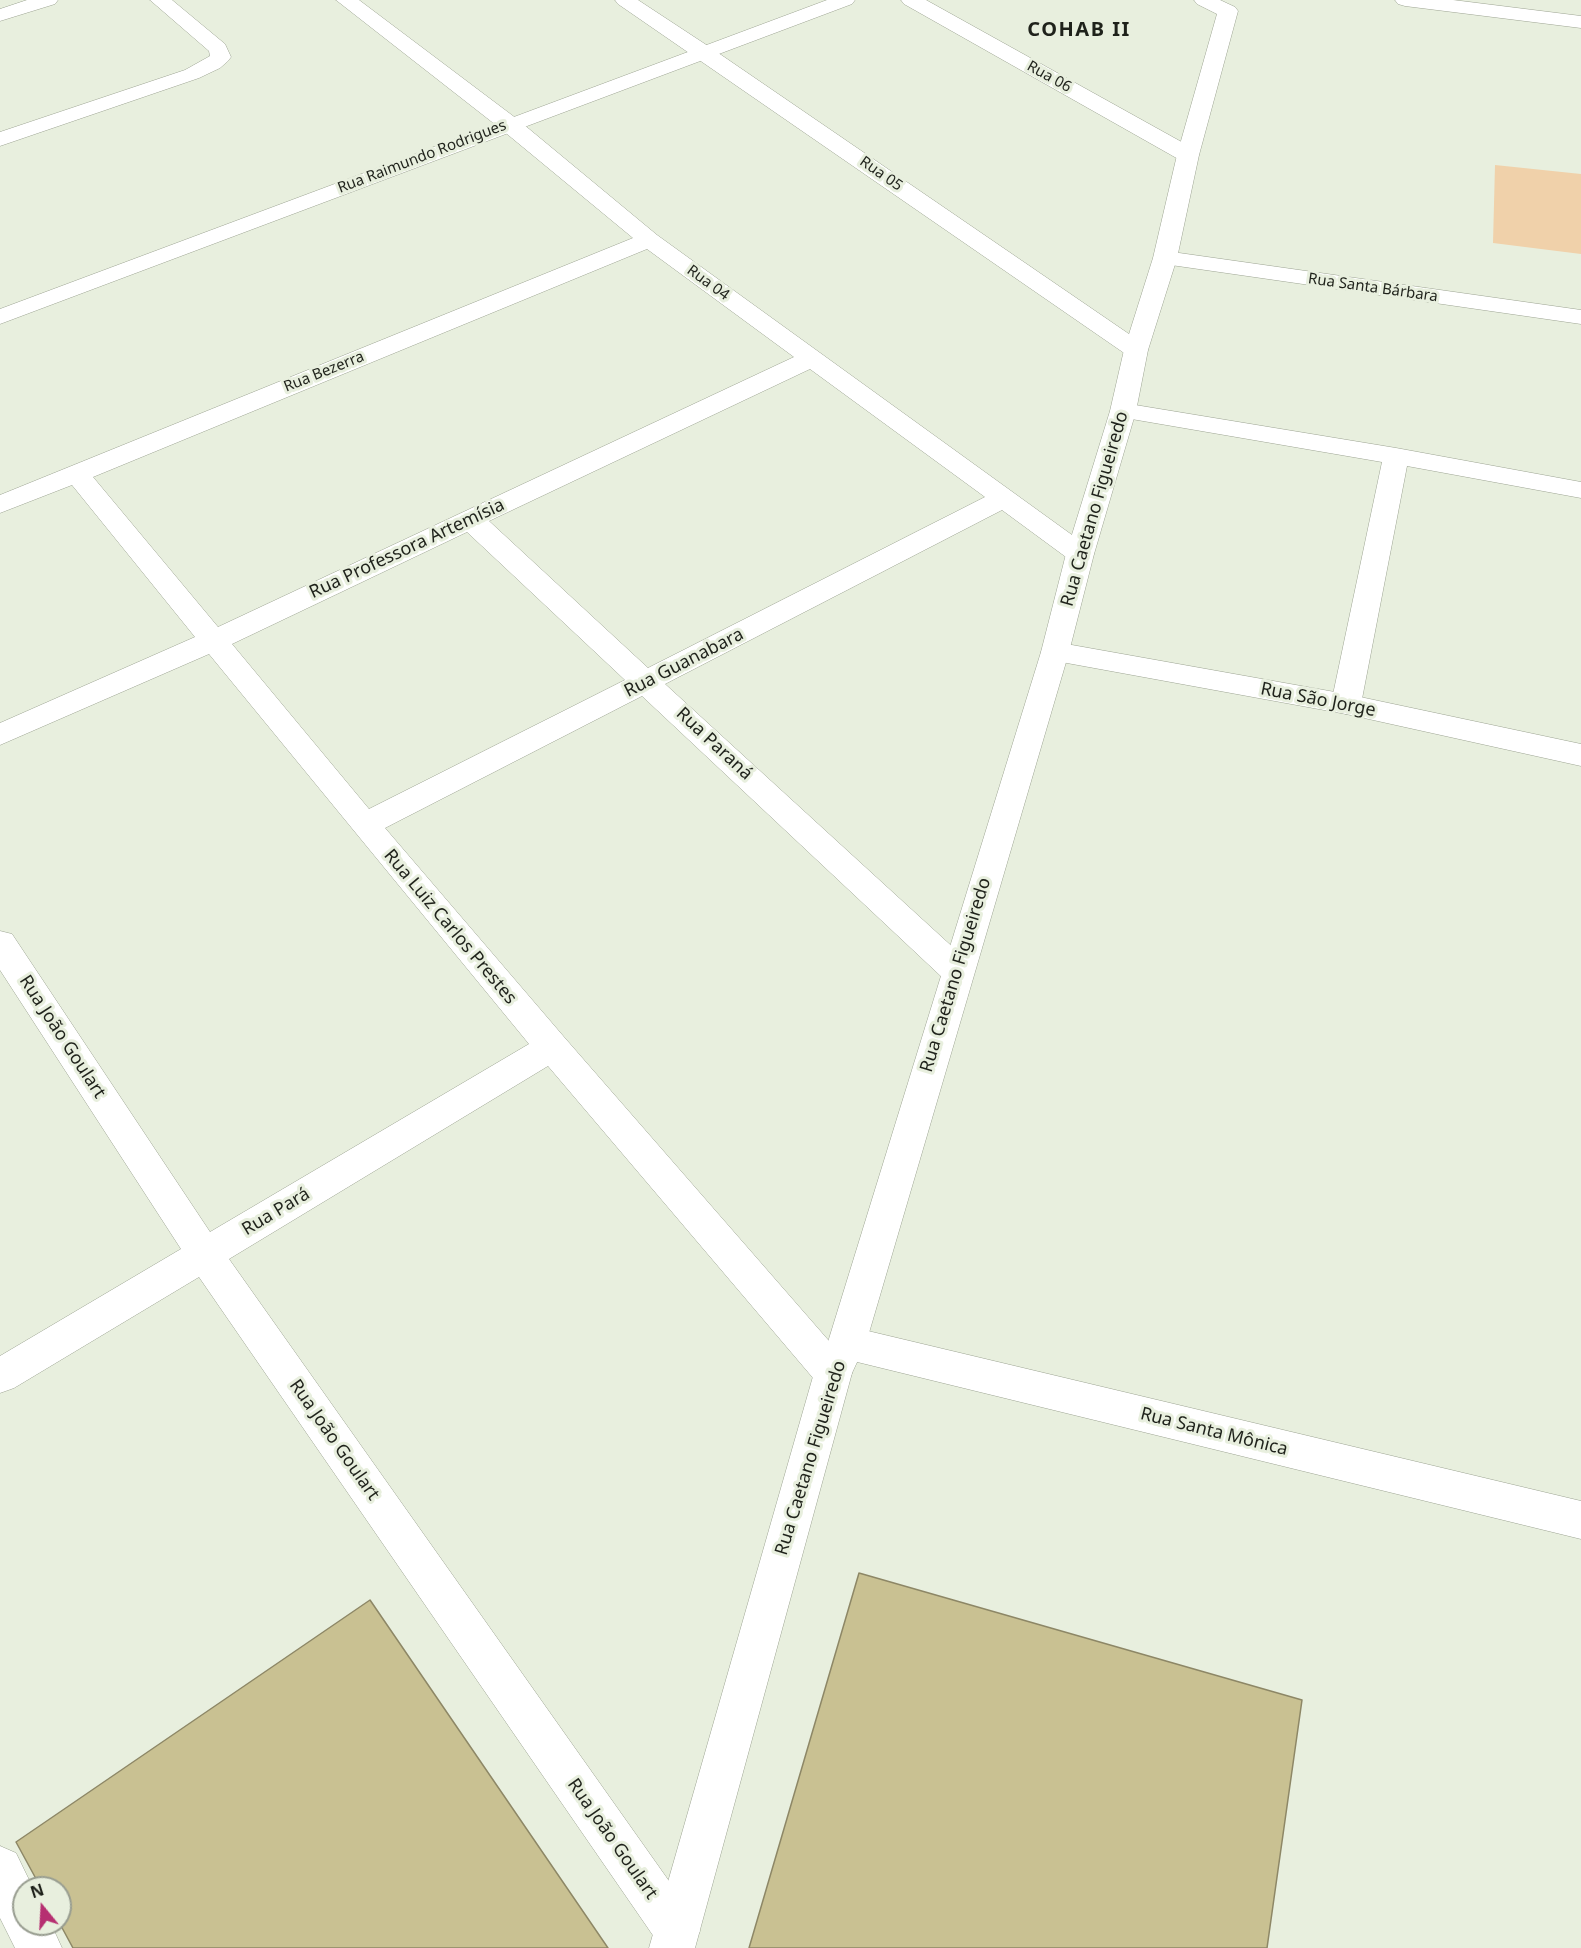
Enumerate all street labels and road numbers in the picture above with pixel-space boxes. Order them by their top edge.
street label: Rua 06 [1024,57,1074,97]
street label: Rua Raimundo Rodrigues [335,117,509,197]
street label: Rua 05 [856,153,906,195]
street label: Rua 04 [683,262,733,304]
street label: Rua Santa Bárbara [1307,270,1439,306]
street label: Rua Bezerra [281,348,367,396]
street label: Rua Caetano Figueiredo [1057,409,1133,609]
street label: Rua Professora Artemísia [306,494,508,604]
street label: Rua Guanabara [621,624,747,702]
street label: Rua São Jorge [1259,678,1377,722]
street label: Rua Paraná [671,703,757,785]
street label: Rua Luiz Carlos Prestes [379,845,521,1009]
street label: Rua Caetano Figueiredo [916,875,996,1075]
street label: Rua João Goulart [14,971,110,1103]
street label: Rua Pará [238,1183,314,1241]
street label: Rua Caetano Figueiredo [771,1358,851,1558]
street label: Rua João Goulart [284,1375,384,1505]
street label: Rua Santa Mônica [1138,1403,1290,1461]
street label: Rua João Goulart [562,1774,662,1904]

